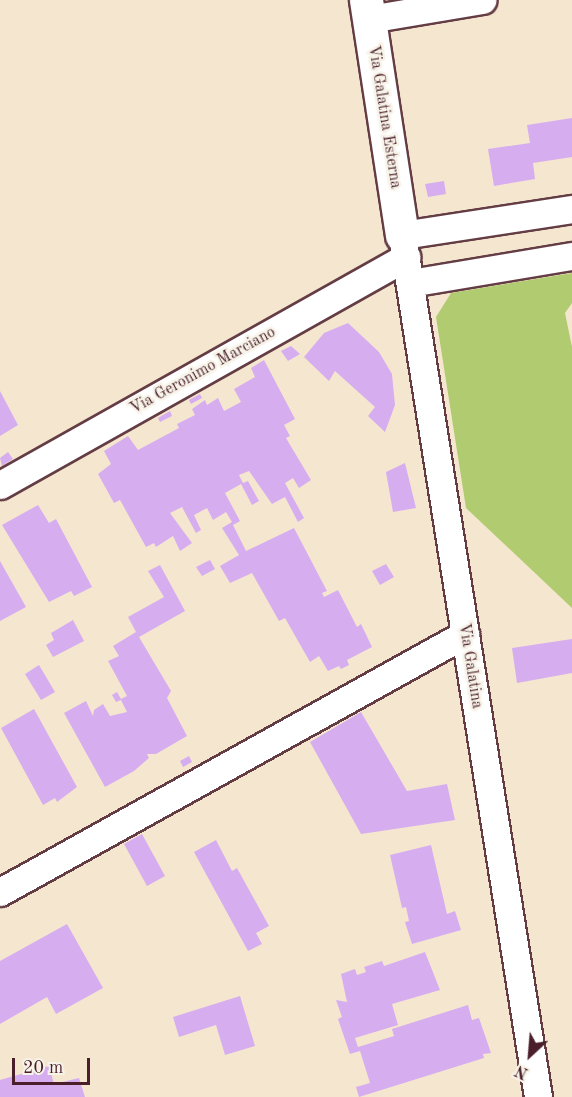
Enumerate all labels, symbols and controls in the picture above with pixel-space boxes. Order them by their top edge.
street label: Via Galatina Esterna [363,44,405,190]
street label: Via Geronimo Marciano [127,323,279,419]
street label: Via Galatina [454,622,486,710]
north arrow [500,1025,560,1085]
scale bar [15,1046,93,1084]
text: 20 m [23,1059,63,1077]
text: N [513,1061,531,1081]

